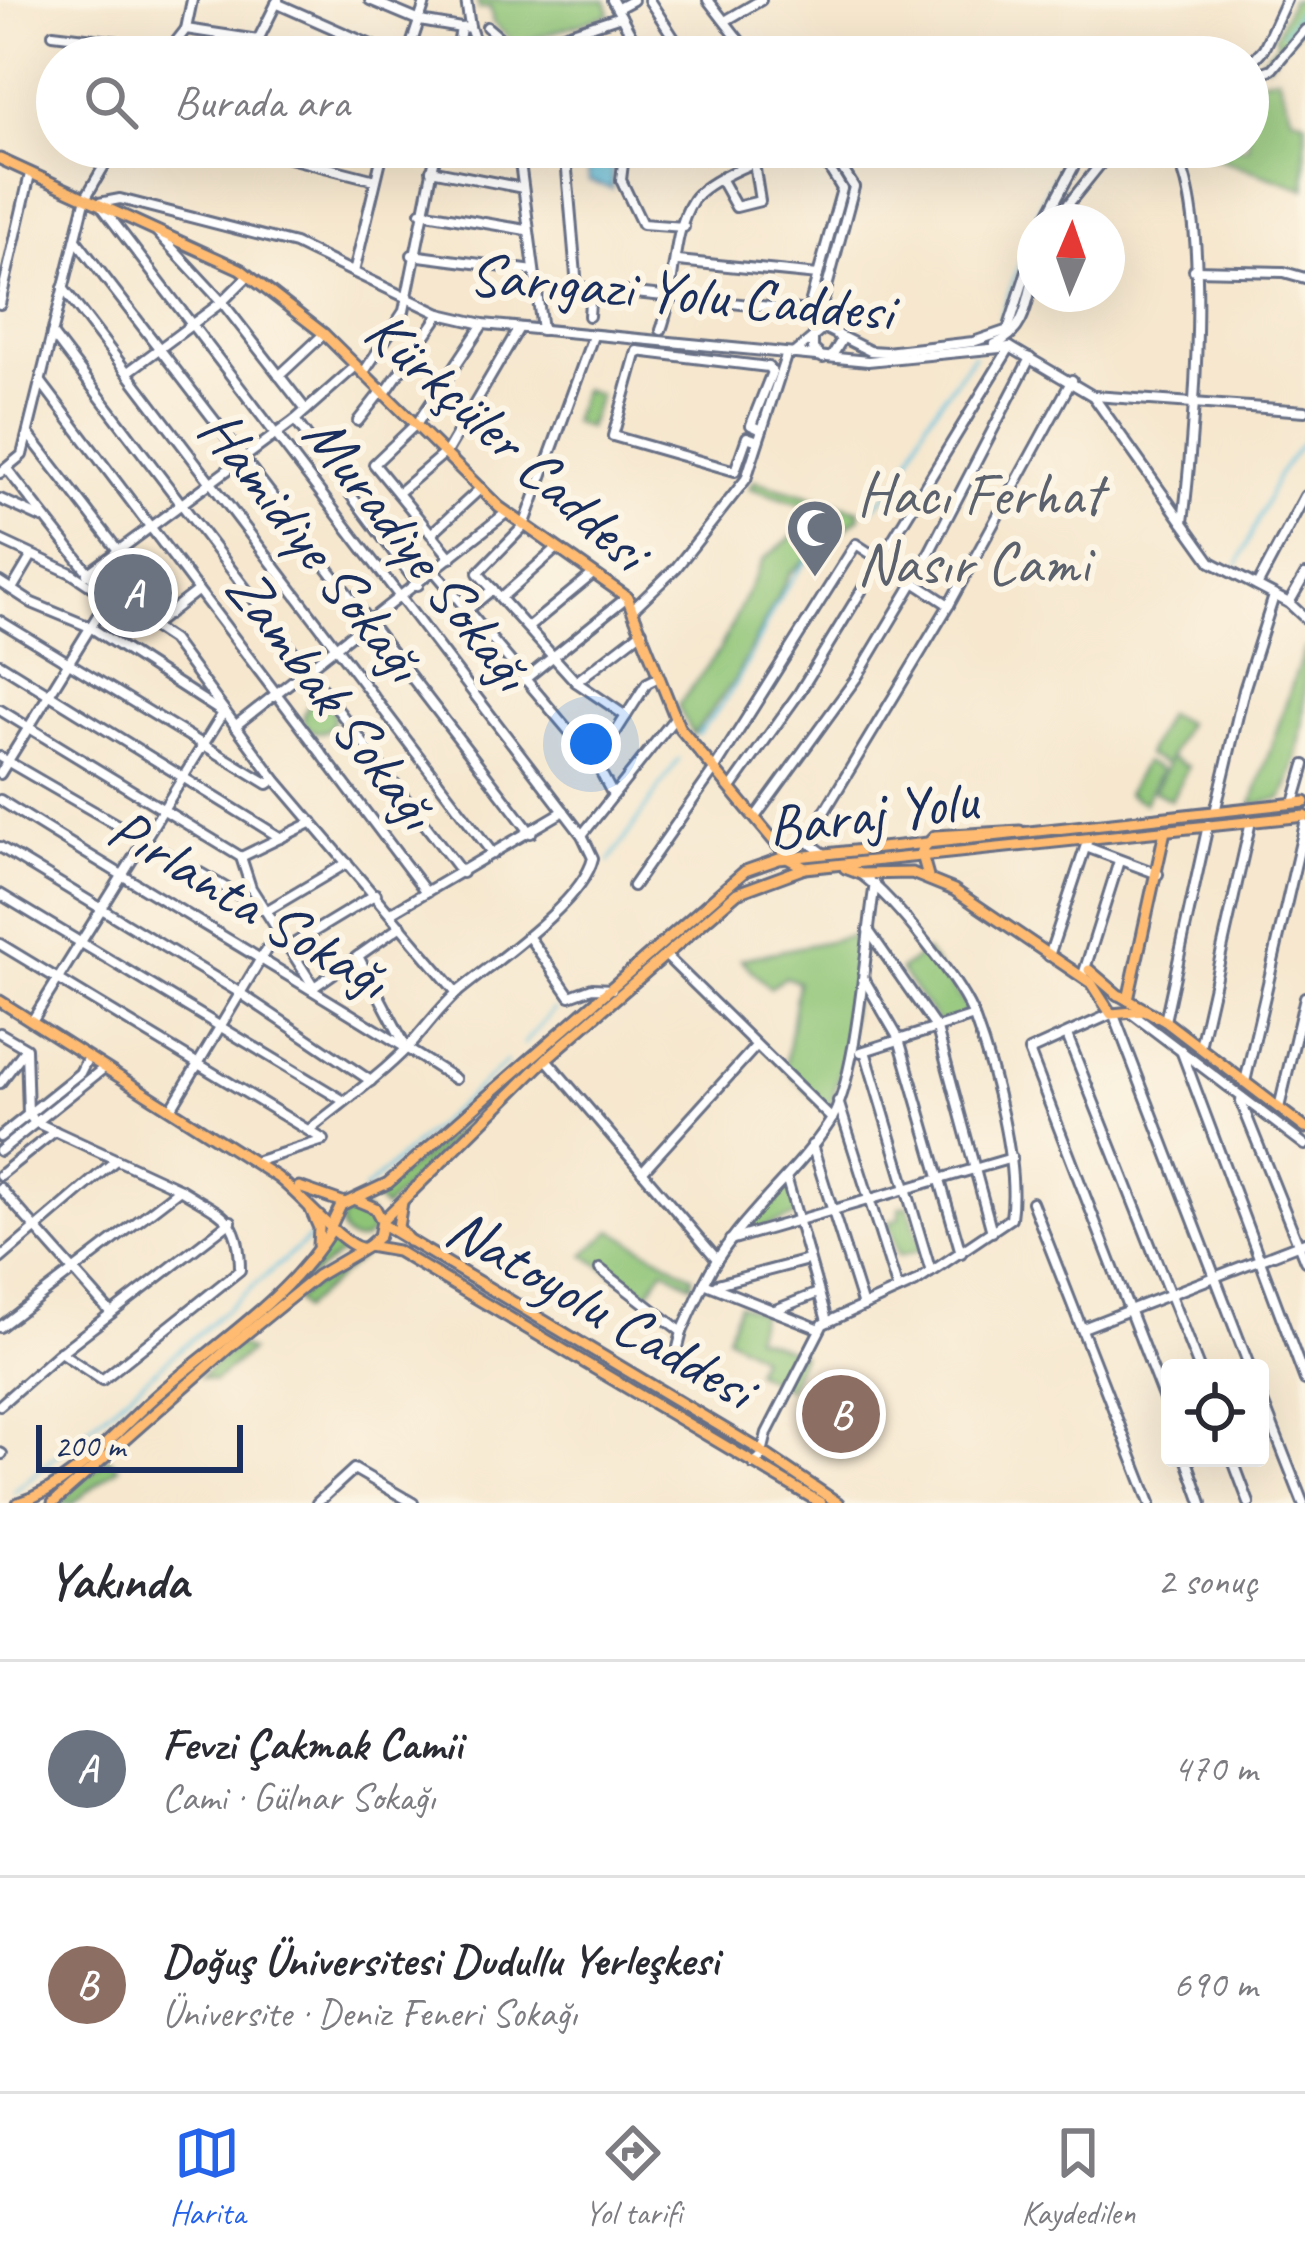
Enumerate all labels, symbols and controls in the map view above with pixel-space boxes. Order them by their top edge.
search box [36,36,1269,168]
icon: search [78,69,144,135]
text: Burada ara [174,74,349,131]
north arrow [1017,204,1125,312]
street label: Sarıgazi Yolu Caddesi [466,236,903,349]
street label: Kürkçüler Caddesi [349,293,670,592]
street label: Hamidiye Sokağı [182,394,443,698]
street label: Muradiye Sokağı [287,399,551,707]
place label: Hacı Ferhat Nasır Cami [857,456,1111,601]
mosque icon: Hacı Ferhat Nasır Cami [784,497,846,579]
pin: A [94,548,172,638]
street label: Zambak Sokağı [209,552,457,846]
your location [561,714,621,774]
street label: Baraj Yolu [763,760,985,865]
street label: Pırlanta Sokağı [95,790,405,1018]
street label: Natoyolu Caddesi [434,1189,774,1430]
map controls [1161,1359,1269,1467]
button: locate [1161,1359,1269,1467]
pin: B [802,1369,880,1459]
scale bar [36,1419,243,1472]
text: 200 m [54,1425,125,1467]
text: Yakında [48,1549,188,1613]
text: 2 sonuç [1157,1557,1257,1606]
text: Fevzi Çakmak Camii [162,1716,462,1773]
text: A [77,1744,97,1793]
text: 470 m [1173,1744,1257,1793]
text: Cami · Gülnar Sokağı [162,1773,435,1822]
text: Doğuş Üniversitesi Dudullu Yerleşkesi [162,1932,719,1989]
text: B [77,1960,97,2009]
text: 690 m [1173,1960,1257,2009]
text: Üniversite · Deniz Feneri Sokağı [162,1989,577,2038]
tab: Harita [170,2120,245,2234]
tab: Yol tarifi [585,2120,682,2234]
tab: Kaydedilen [1021,2120,1135,2234]

